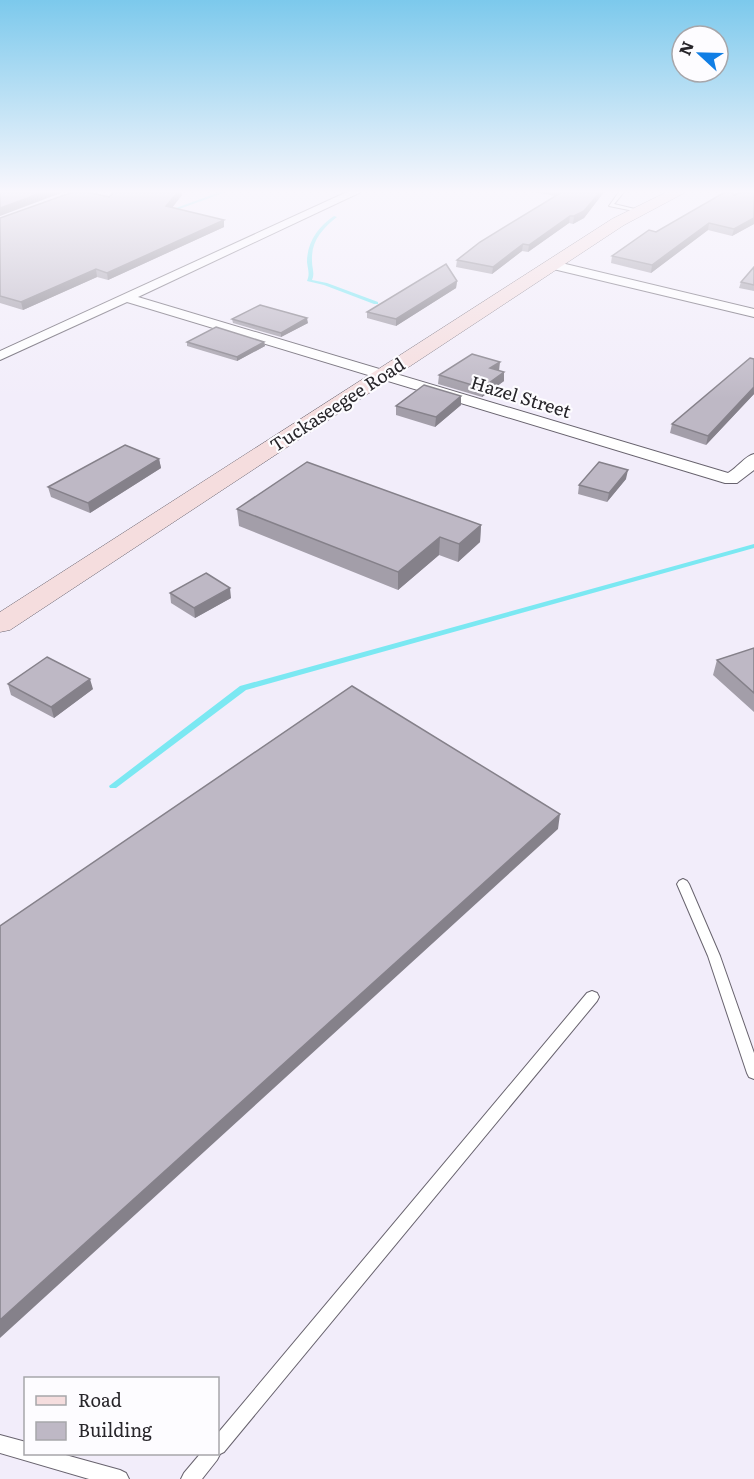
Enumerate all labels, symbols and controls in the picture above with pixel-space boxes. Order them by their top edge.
north arrow [670,24,730,84]
text: N [672,37,699,59]
street label: Tuckaseegee Road [264,350,410,458]
street label: Hazel Street [467,368,575,424]
legend [24,1377,219,1455]
text: Road [78,1386,122,1413]
text: Building [78,1416,153,1443]

